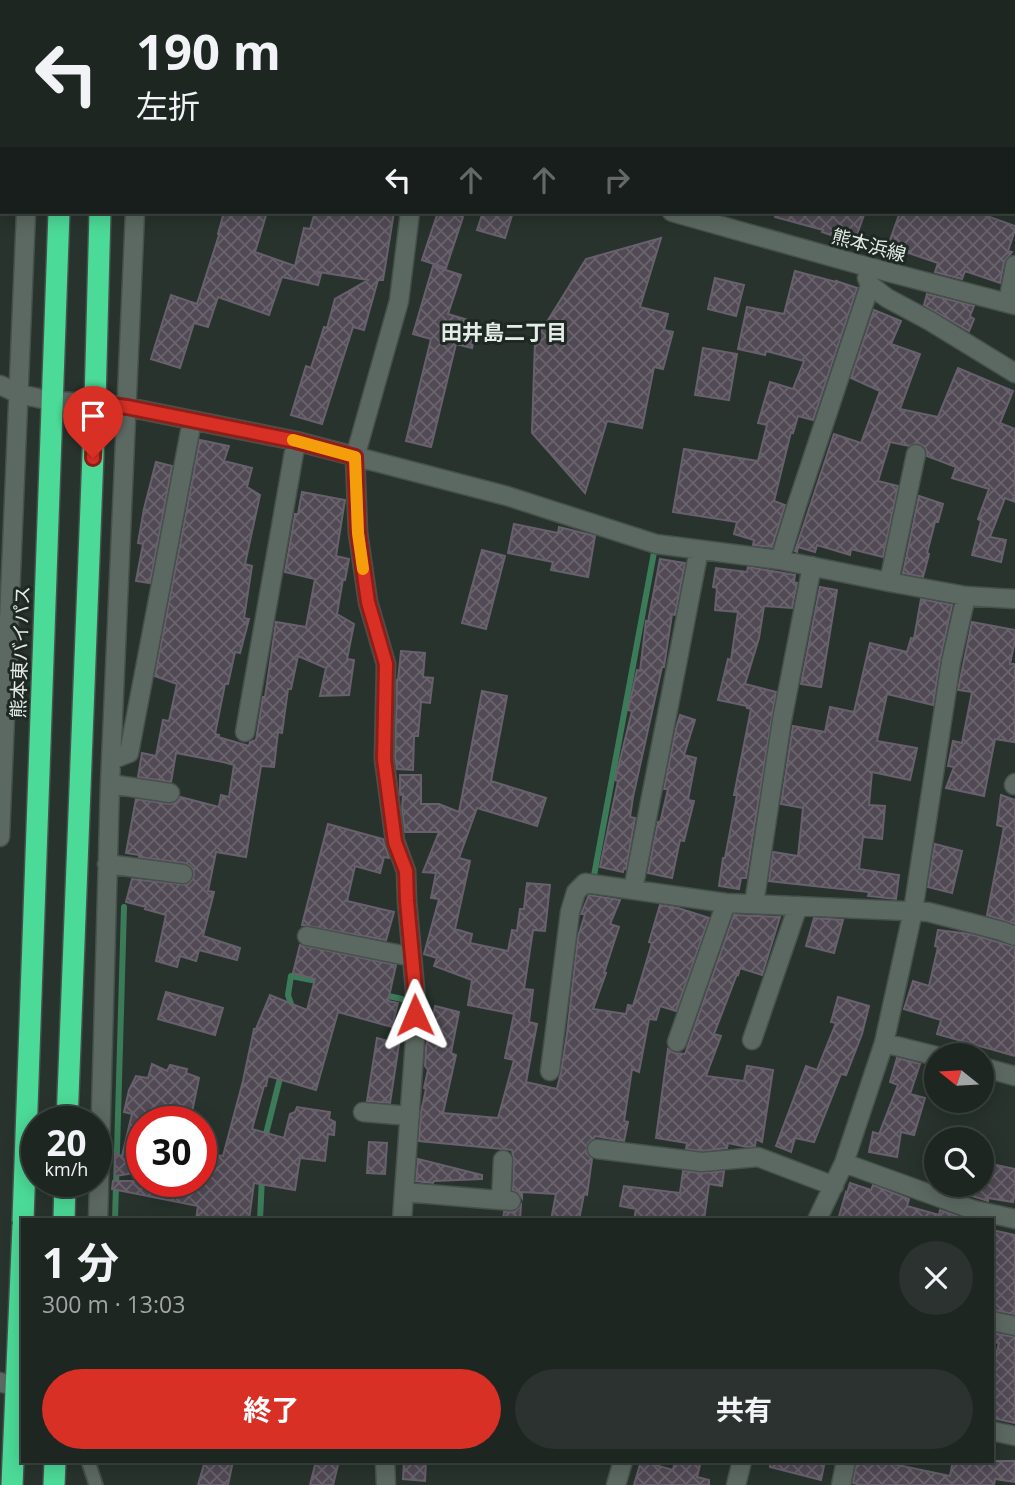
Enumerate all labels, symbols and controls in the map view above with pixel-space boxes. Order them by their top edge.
text: 190 m [136,18,281,84]
icon: left [21,28,112,119]
text: 左折 [136,84,200,127]
icon: left [379,161,417,199]
icon: ahead [452,161,490,199]
icon: ahead [525,161,563,199]
icon: right [598,161,636,199]
street label: 熊本浜線 [829,223,909,267]
district label: 田井島二丁目 [441,318,567,346]
pin [63,386,123,458]
icon: arrive [74,397,112,435]
street label: 熊本東バイパス [5,585,35,719]
position arrow [378,978,452,1052]
north arrow [924,1043,994,1113]
map controls [924,1043,994,1197]
speed limit sign: 30 [126,1106,217,1197]
text: 20 [46,1119,87,1166]
button: search [924,1127,994,1197]
text: km/h [45,1157,88,1181]
text: 1 分 [42,1233,119,1290]
button: close [899,1241,973,1315]
text: 300 m · 13:03 [42,1288,185,1320]
button: 終了 [42,1369,501,1449]
button: 共有 [515,1369,973,1449]

